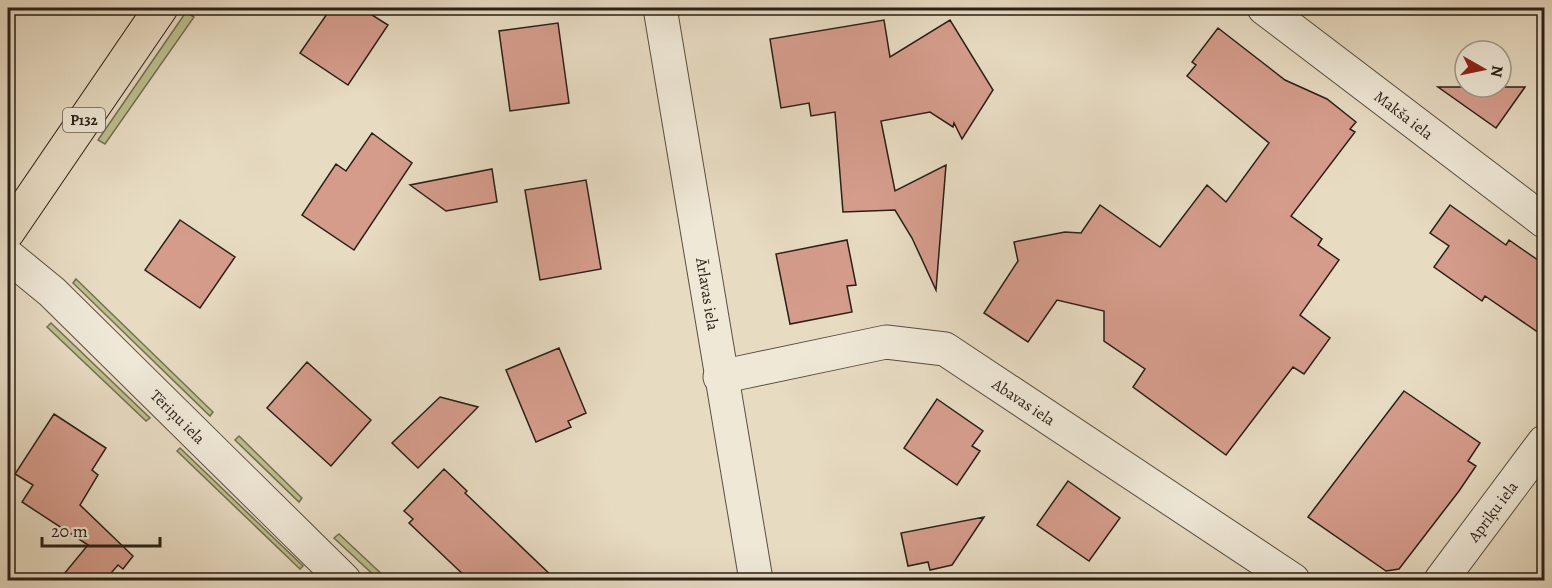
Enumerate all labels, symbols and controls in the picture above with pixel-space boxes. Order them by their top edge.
north arrow [1453,39,1513,99]
text: N [1485,64,1509,79]
street label: Makša iela [1369,86,1438,145]
road number: P132 [63,108,105,132]
street label: Ārlavas iela [690,255,724,333]
street label: Abavas iela [987,373,1060,432]
street label: Tēriņu iela [145,385,210,450]
street label: Apriķu iela [1463,476,1524,548]
scale bar [42,510,160,548]
text: 20 m [51,519,88,543]

